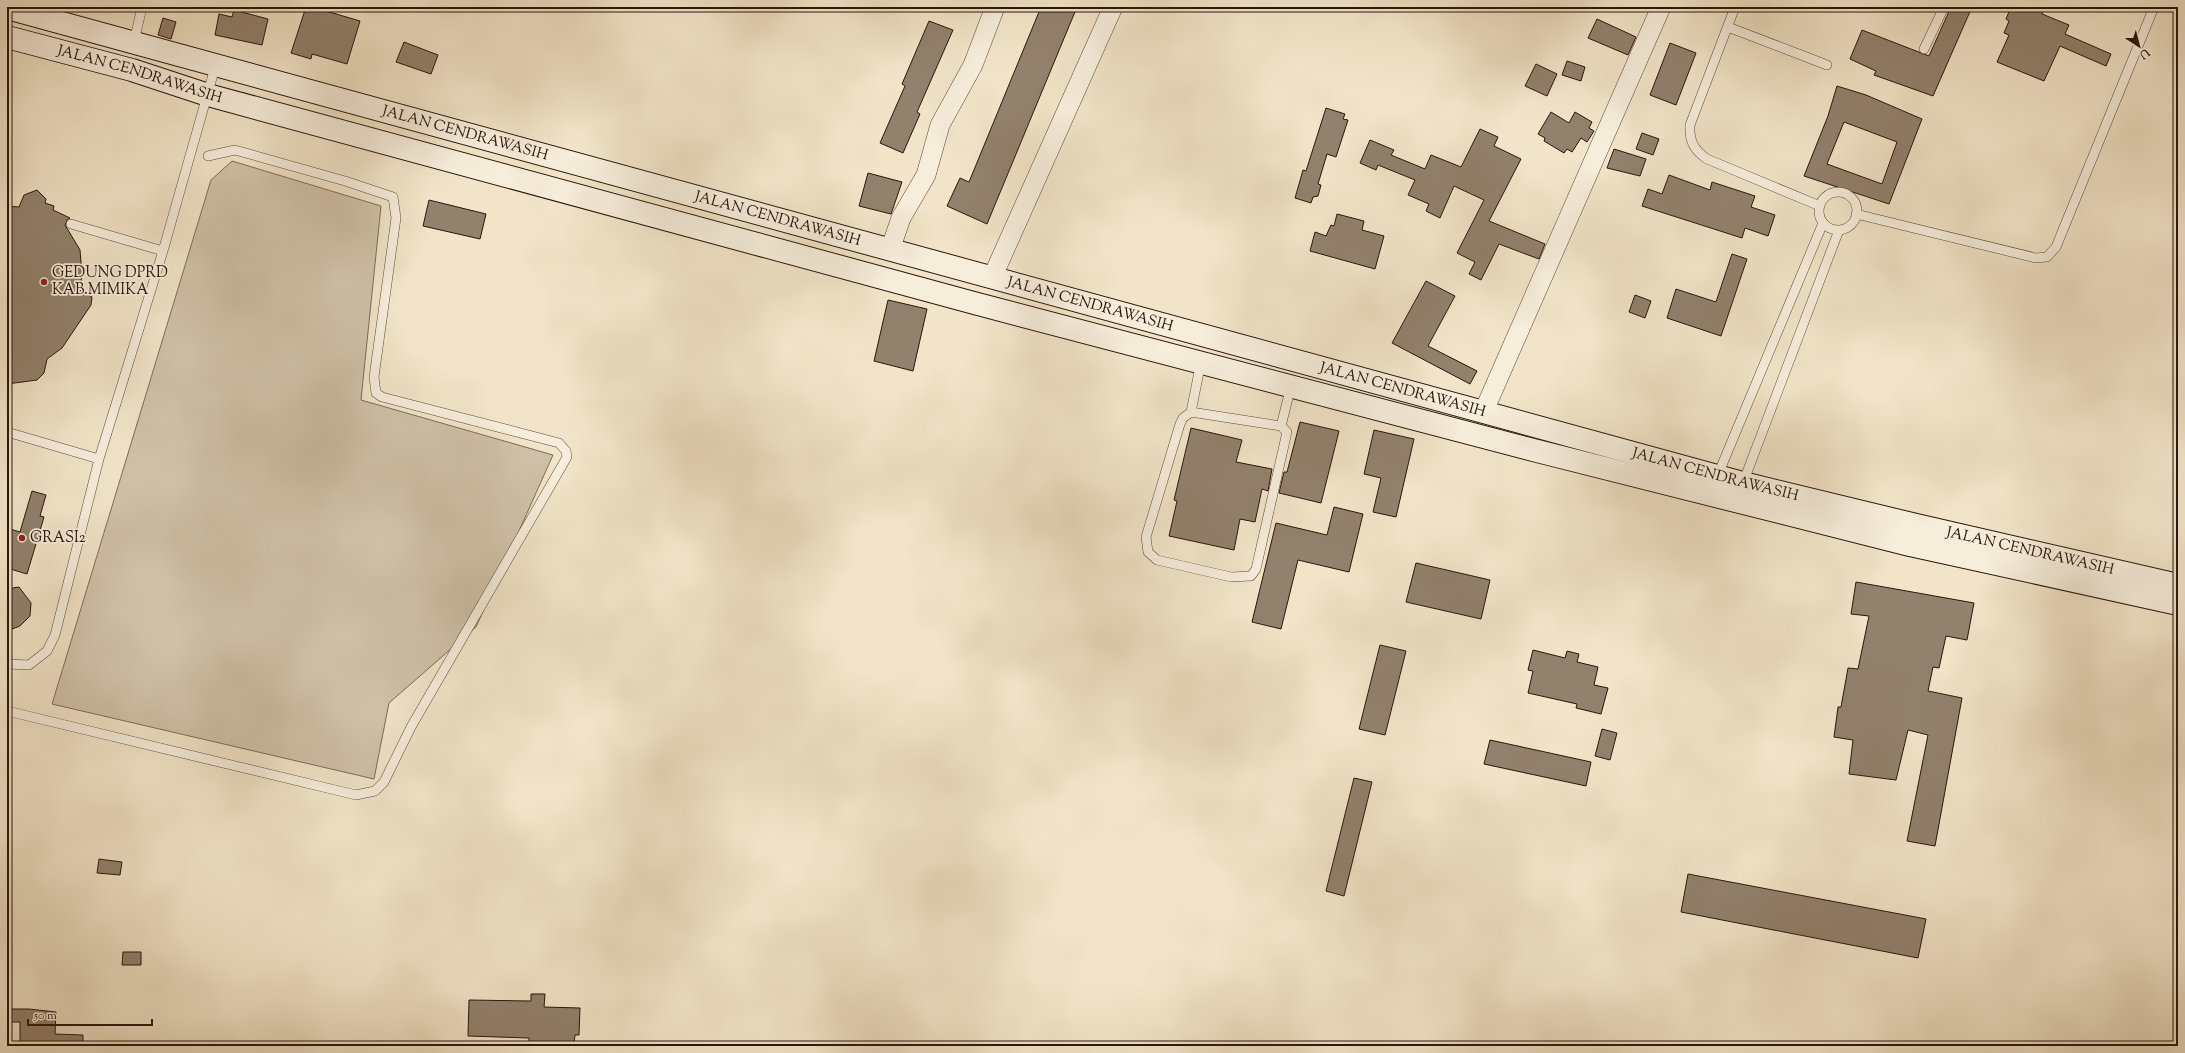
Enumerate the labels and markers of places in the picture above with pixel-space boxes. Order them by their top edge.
place label: GEDUNG DPRD KAB.MIMIKA [52,263,168,301]
marker: GEDUNG DPRD KAB.MIMIKA [39,277,49,287]
place label: GRASI2 [30,528,86,549]
marker: GRASI2 [17,533,27,543]

